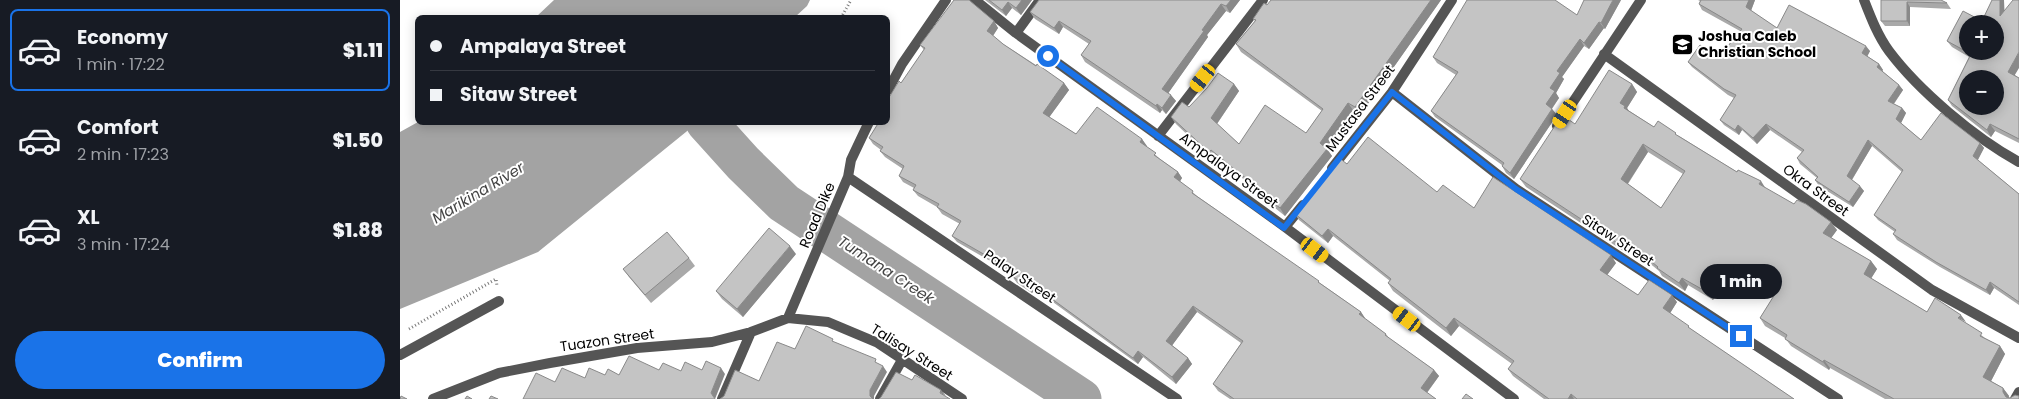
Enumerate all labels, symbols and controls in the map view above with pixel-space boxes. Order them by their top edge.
map controls [1959,15,2004,115]
button: + [1959,15,2004,60]
text: Economy [77,24,168,51]
place label: Joshua Caleb Christian School [1698,26,1816,62]
icon: car [17,28,62,73]
school or university icon: Joshua Caleb Christian School [1670,32,1694,56]
text: Ampalaya Street [460,33,626,60]
text: $1.11 [343,37,383,64]
route start [1037,45,1059,67]
text: 1 min · 17:22 [77,53,165,76]
street label: Mustasa Street [1321,60,1399,156]
car [1187,62,1218,94]
button: − [1959,70,2004,115]
text: Sitaw Street [460,81,577,108]
car [1550,97,1579,131]
text: Comfort [77,114,159,141]
icon: car [17,118,62,163]
text: $1.50 [332,127,383,154]
street label: Ampalaya Street [1175,127,1283,213]
text: 2 min · 17:23 [77,143,169,166]
water label: Marikina River [428,157,528,228]
street label: Okra Street [1779,159,1853,221]
street label: Road Dike [794,179,840,251]
text: XL [77,204,100,231]
icon: car [17,208,62,253]
street label: Sitaw Street [1578,209,1658,271]
text: $1.88 [333,217,383,244]
water label: Tumana Creek [834,231,940,309]
text: 3 min · 17:24 [77,233,170,256]
car [1298,235,1331,265]
street label: Palay Street [980,244,1060,308]
callout: 1 min [1700,264,1782,298]
text: 1 min [1720,270,1762,293]
car [1390,304,1423,334]
street label: Talisay Street [867,319,957,385]
street label: Tuazon Street [559,323,655,357]
route end [1730,325,1752,347]
button: Confirm [15,331,385,389]

